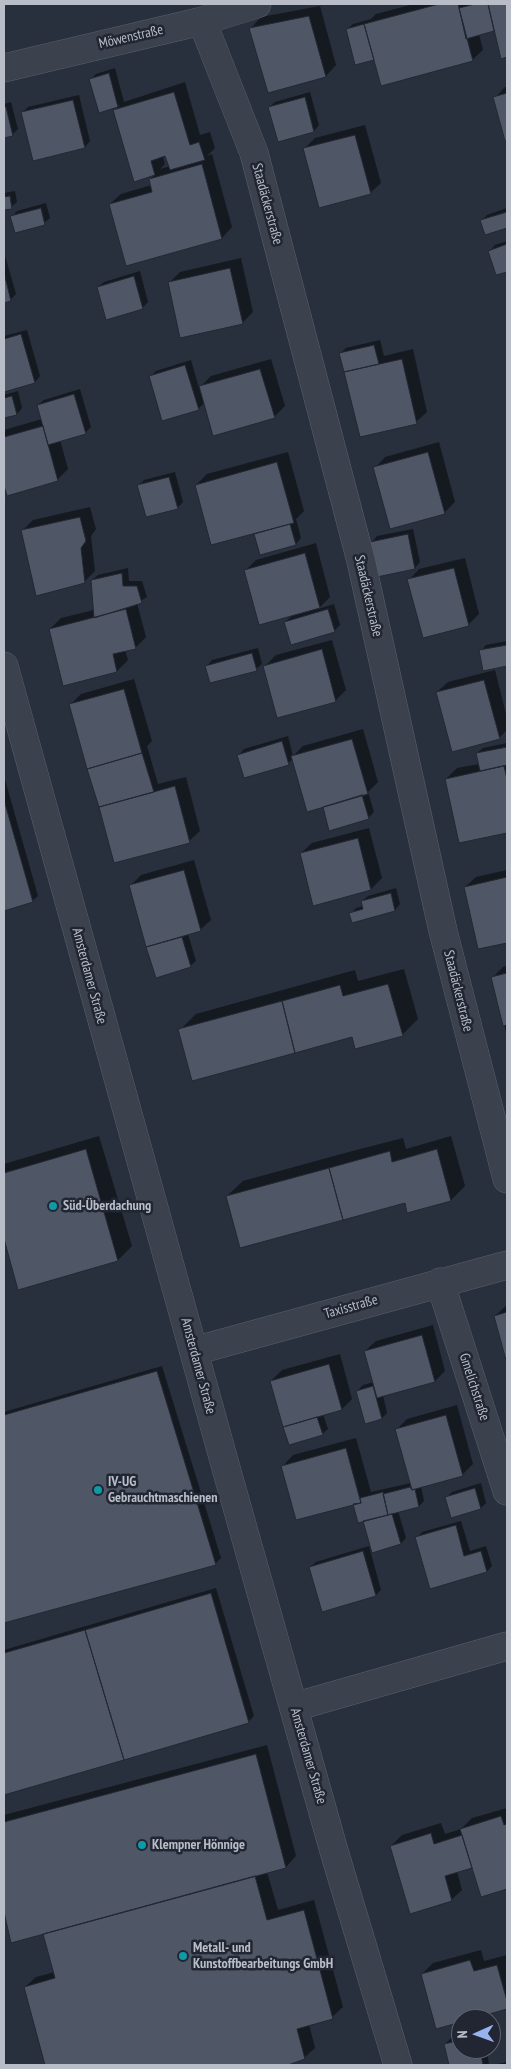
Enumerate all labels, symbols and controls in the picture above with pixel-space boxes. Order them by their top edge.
street label: Möwenstraße [97,21,165,53]
street label: Staadäckerstraße [248,162,286,246]
street label: Staadäckerstraße [350,554,386,638]
street label: Amsterdamer Straße [68,926,110,1026]
street label: Staadäckerstraße [440,949,476,1033]
place label: Süd-Überdachung [63,1198,151,1214]
marker: Süd-Überdachung [47,1200,59,1212]
street label: Taxisstraße [322,1291,380,1323]
street label: Amsterdamer Straße [177,1316,219,1416]
street label: Gmelichstraße [455,1351,493,1423]
place label: IV-UG Gebrauchtmaschienen [108,1474,217,1506]
marker: IV-UG Gebrauchtmaschienen [92,1484,104,1496]
street label: Amsterdamer Straße [286,1706,330,1806]
place label: Klempner Hönnige [152,1837,245,1853]
marker: Klempner Hönnige [136,1839,148,1851]
place label: Metall- und Kunstoffbearbeitungs GmbH [193,1940,333,1972]
marker: Metall- und Kunstoffbearbeitungs GmbH [177,1950,189,1962]
north arrow [451,2009,501,2059]
text: N [453,2030,471,2039]

